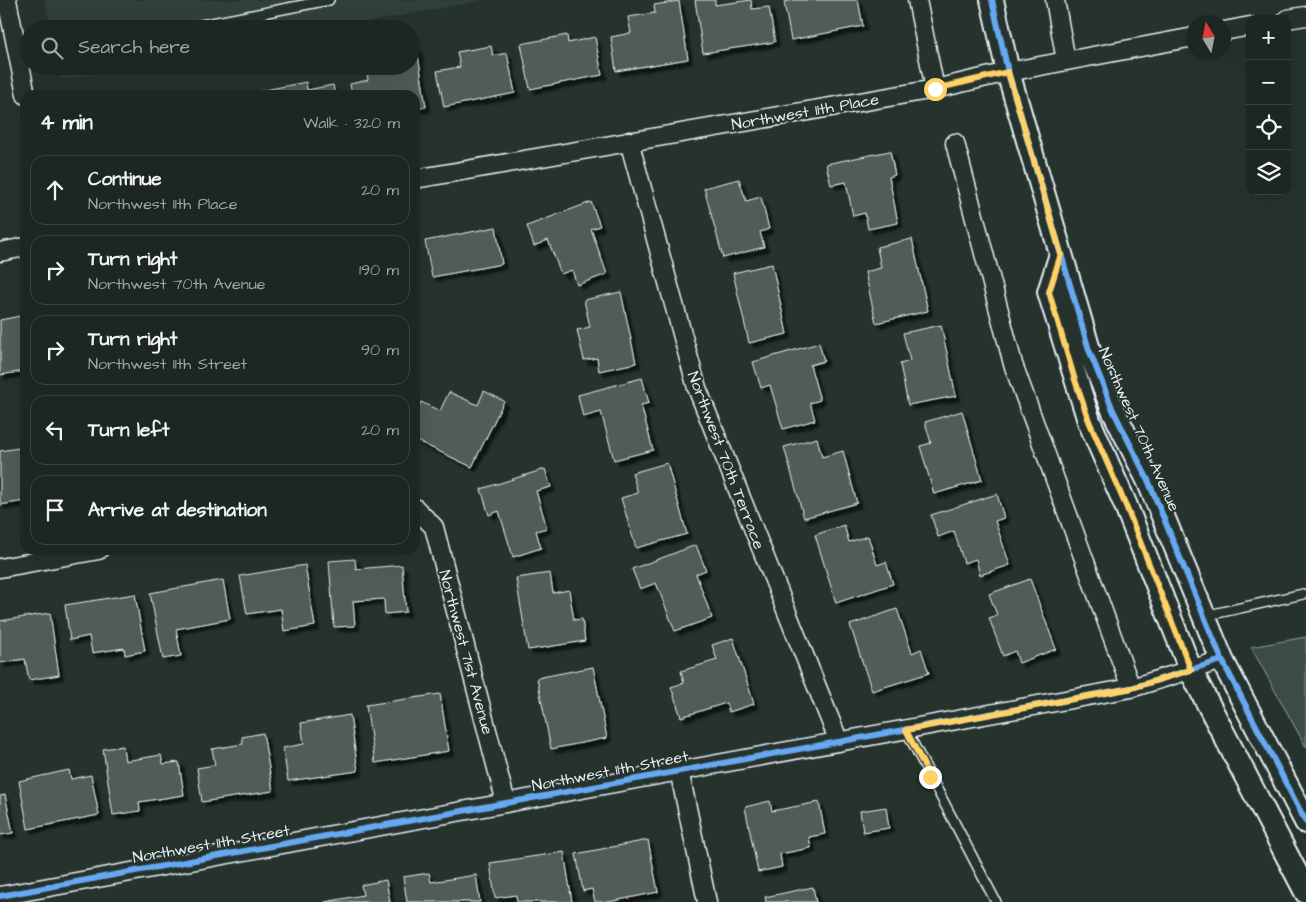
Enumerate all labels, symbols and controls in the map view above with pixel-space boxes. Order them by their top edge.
north arrow [1186,15,1231,60]
map controls [1246,15,1291,195]
button: + [1246,15,1291,60]
search box [20,20,420,75]
icon: search [38,34,66,62]
text: Search here [78,34,190,61]
button: − [1246,60,1291,105]
route start [924,78,947,101]
street label: Northwest 11th Place [730,88,881,136]
button: locate [1246,105,1291,150]
text: 4 min [40,108,93,137]
text: Walk · 320 m [303,112,400,134]
button: layers [1246,150,1291,195]
text: Continue [88,166,162,193]
icon: ahead [41,176,69,204]
text: 20 m [361,179,399,201]
text: Northwest 11th Place [88,193,237,215]
text: Turn right [88,246,177,273]
icon: right [41,256,69,284]
text: 190 m [359,259,399,281]
text: Northwest 70th Avenue [88,273,265,295]
text: Turn right [88,326,177,353]
icon: right [41,336,69,364]
text: 90 m [361,339,399,361]
street label: Northwest 70th Avenue [1093,344,1185,515]
text: Northwest 11th Street [88,353,247,375]
street label: Northwest 70th Terrace [682,368,770,553]
icon: left [41,416,69,444]
text: Turn left [88,417,169,444]
text: 20 m [361,419,399,441]
icon: arrive [41,496,69,524]
text: Arrive at destination [88,497,267,524]
street label: Northwest 71st Avenue [433,568,499,737]
street label: Northwest 11th Street [530,745,691,797]
route end [919,766,942,789]
street label: Northwest 11th Street [131,819,292,869]

